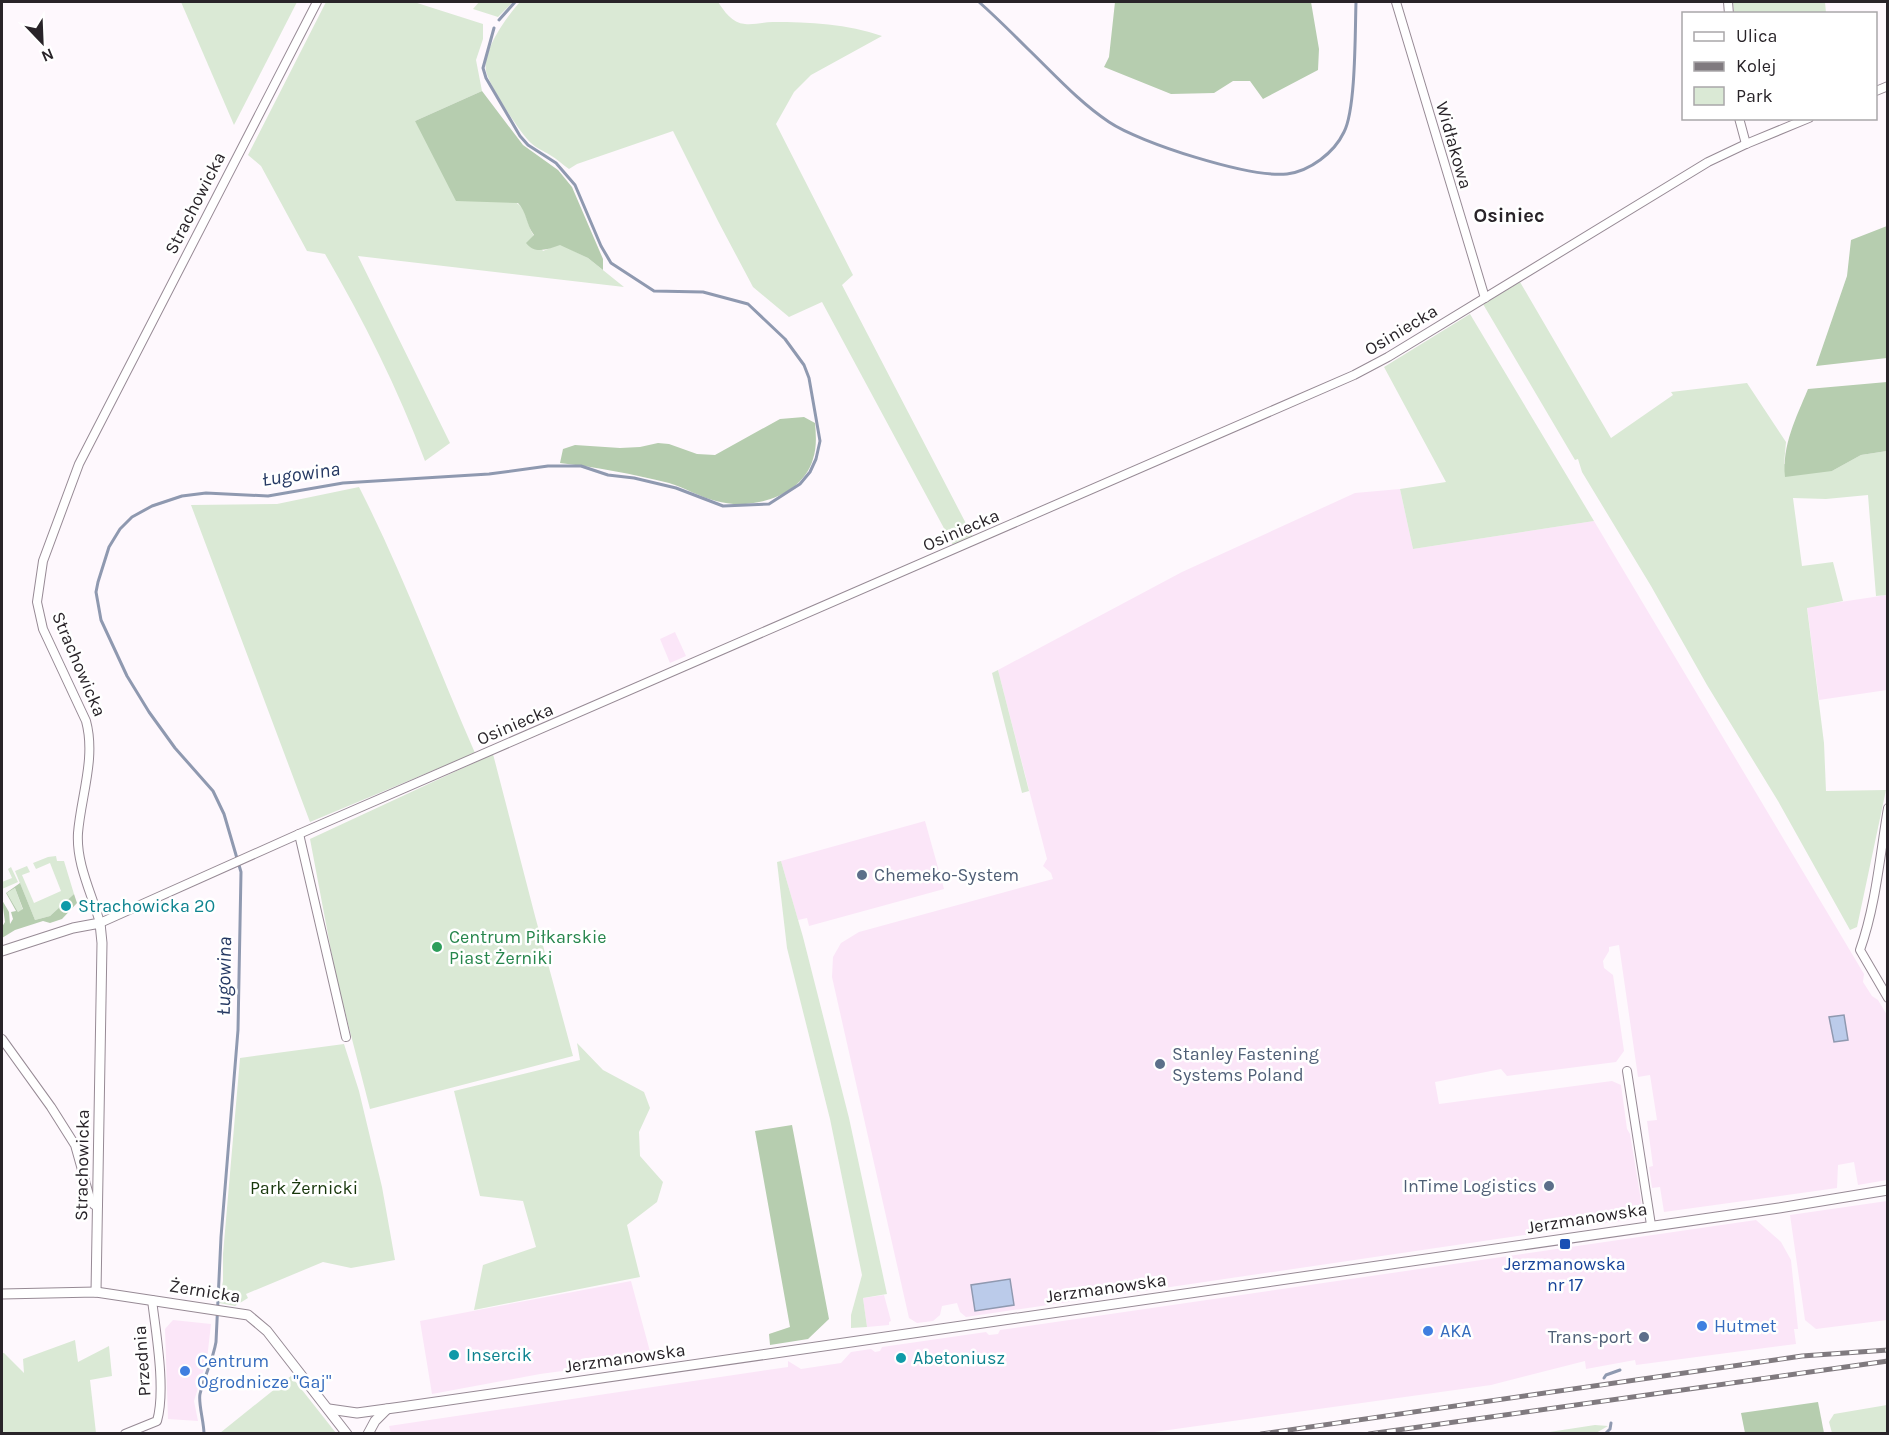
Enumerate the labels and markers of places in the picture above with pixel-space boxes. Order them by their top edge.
place label: Chemeko-System [874,864,1019,886]
marker: Chemeko-System [855,868,869,882]
place label: Strachowicka 20 [78,895,215,917]
marker: Strachowicka 20 [59,899,73,913]
place label: Centrum Piłkarskie Piast Żerniki [449,926,607,969]
marker: Centrum Piłkarskie Piast Żerniki [430,940,444,954]
place label: Stanley Fastening Systems Poland [1172,1043,1319,1086]
marker: Stanley Fastening Systems Poland [1153,1057,1167,1071]
place label: InTime Logistics [1403,1175,1537,1197]
marker: InTime Logistics [1542,1179,1556,1193]
marker: Jerzmanowska nr 17 [1558,1237,1572,1251]
place label: Jerzmanowska nr 17 [1504,1253,1626,1296]
place label: Hutmet [1714,1315,1777,1337]
marker: Hutmet [1695,1319,1709,1333]
place label: AKA [1440,1320,1472,1342]
marker: AKA [1421,1324,1435,1338]
place label: Trans-port [1548,1326,1632,1348]
marker: Trans-port [1637,1330,1651,1344]
place label: Insercik [466,1344,532,1366]
place label: Abetoniusz [913,1347,1005,1369]
marker: Insercik [447,1348,461,1362]
place label: Centrum Ogrodnicze "Gaj" [197,1350,331,1393]
marker: Abetoniusz [894,1351,908,1365]
marker: Centrum Ogrodnicze "Gaj" [178,1364,192,1378]

